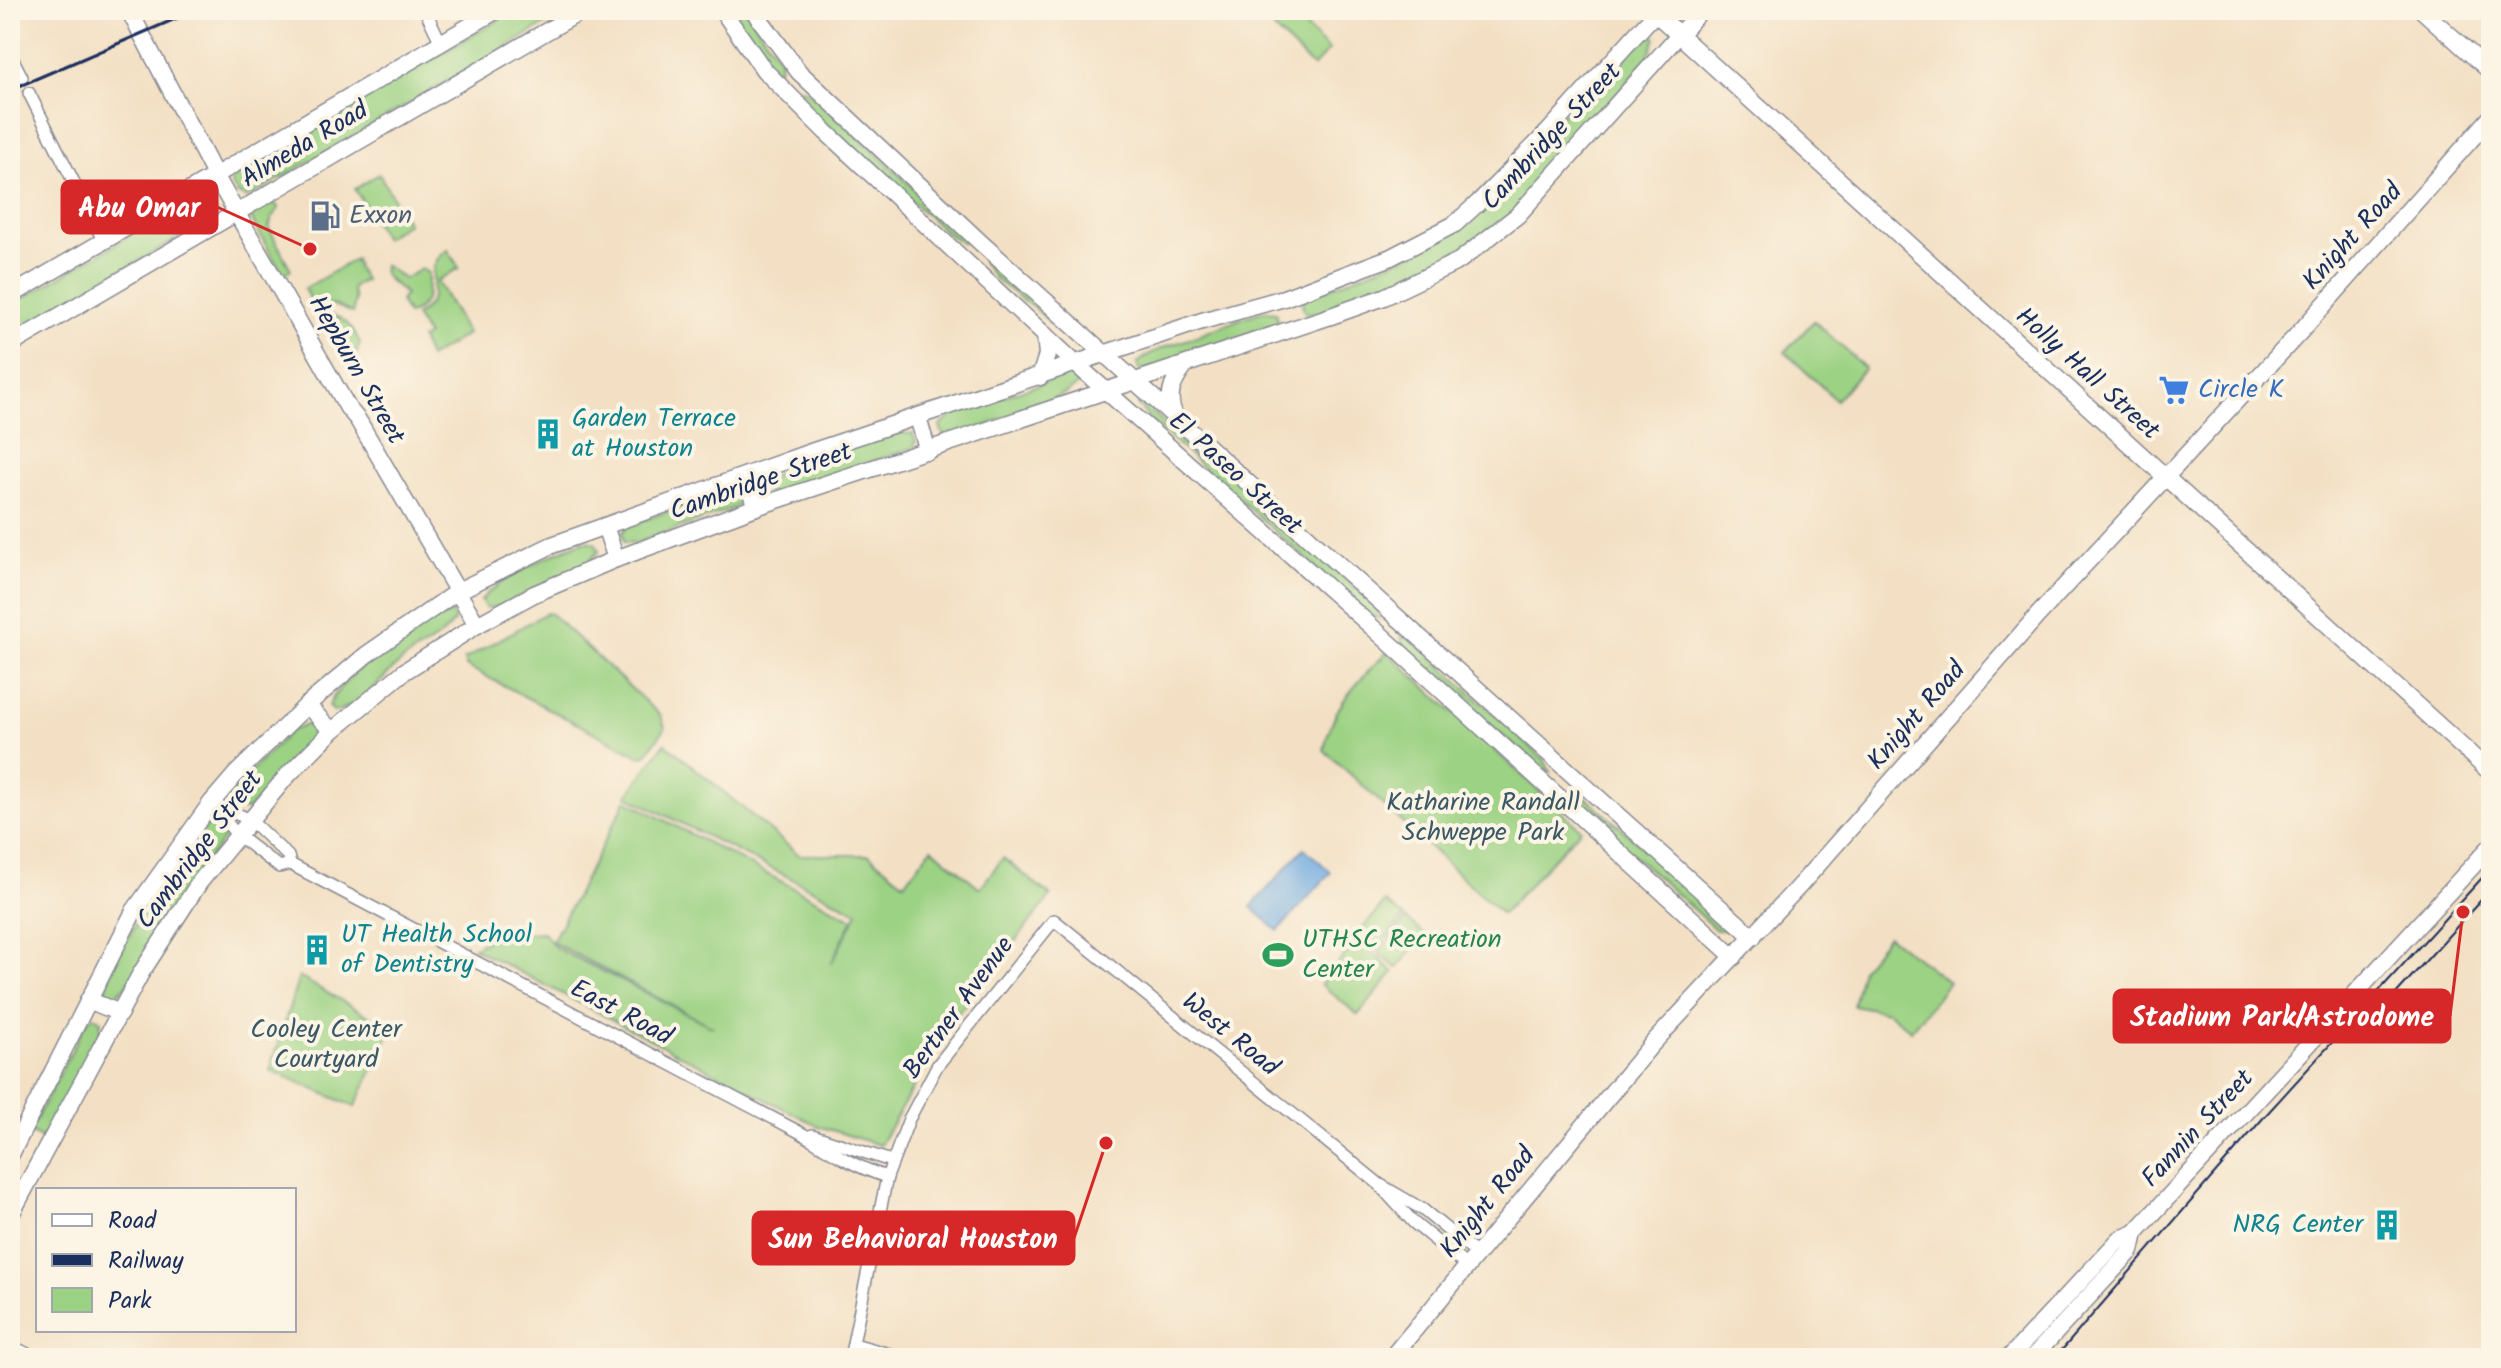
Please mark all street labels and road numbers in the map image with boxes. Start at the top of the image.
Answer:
street label: Cambridge Street [1472,52,1633,221]
street label: Almeda Road [233,90,378,200]
street label: Knight Road [2292,172,2414,301]
street label: Hepburn Street [296,287,416,453]
street label: Holly Hall Street [2005,297,2170,452]
street label: El Paseo Street [1158,402,1313,547]
street label: Cambridge Street [664,431,859,533]
street label: Knight Road [1857,651,1978,780]
street label: Cambridge Street [126,761,275,939]
street label: Bertner Avenue [893,927,1026,1088]
street label: East Road [562,968,681,1058]
street label: West Road [1172,982,1289,1088]
street label: Fannin Street [2132,1059,2265,1198]
street label: Knight Road [1429,1137,1547,1268]

